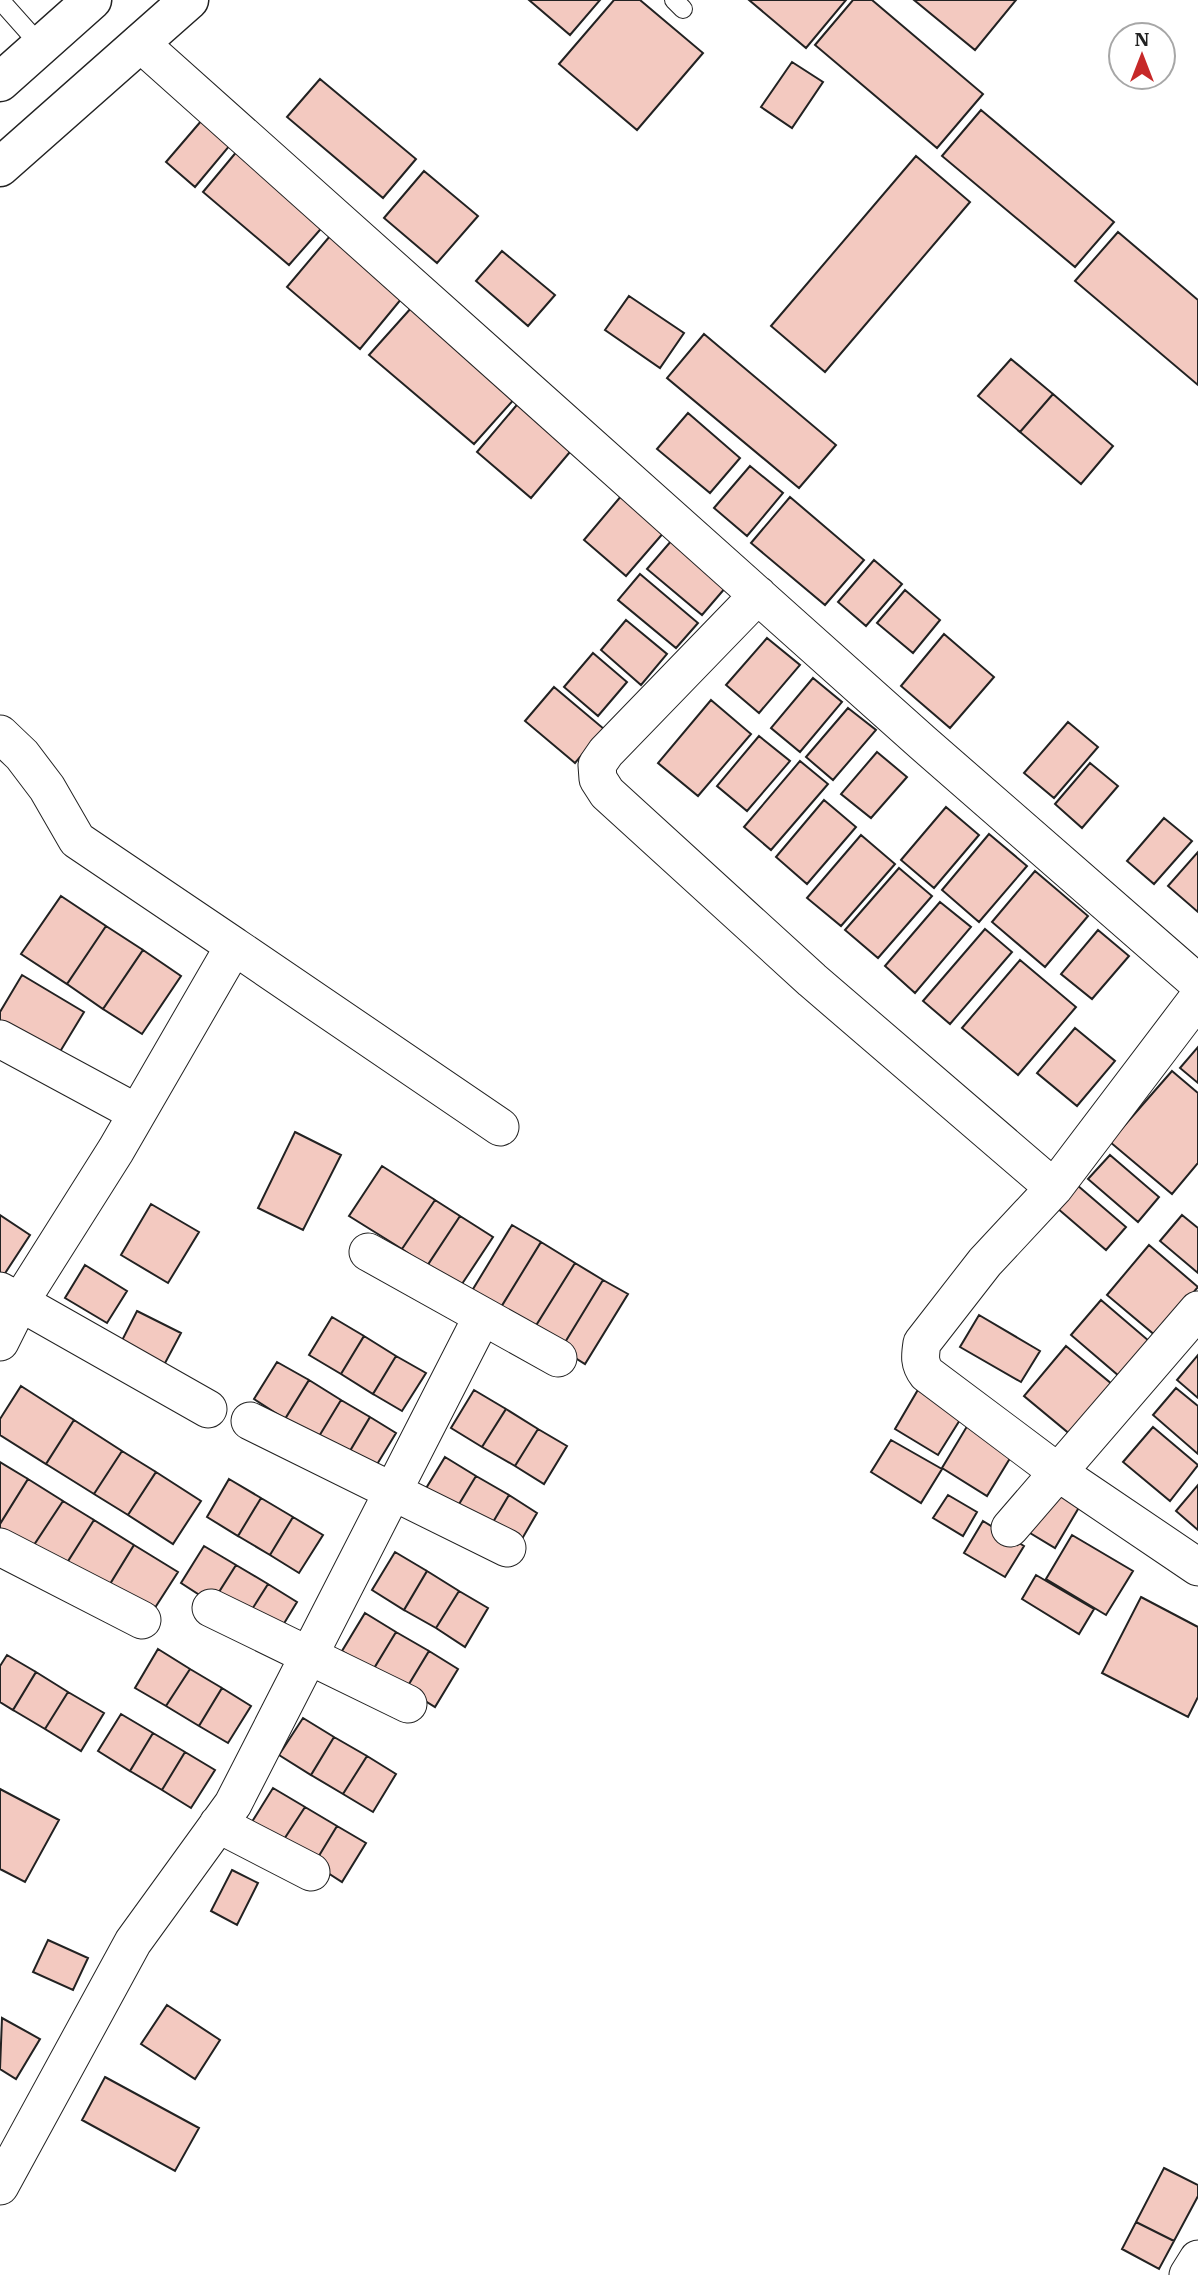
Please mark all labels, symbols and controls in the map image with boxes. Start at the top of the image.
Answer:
north arrow [1107,21,1177,91]
text: N [1134,27,1150,51]

